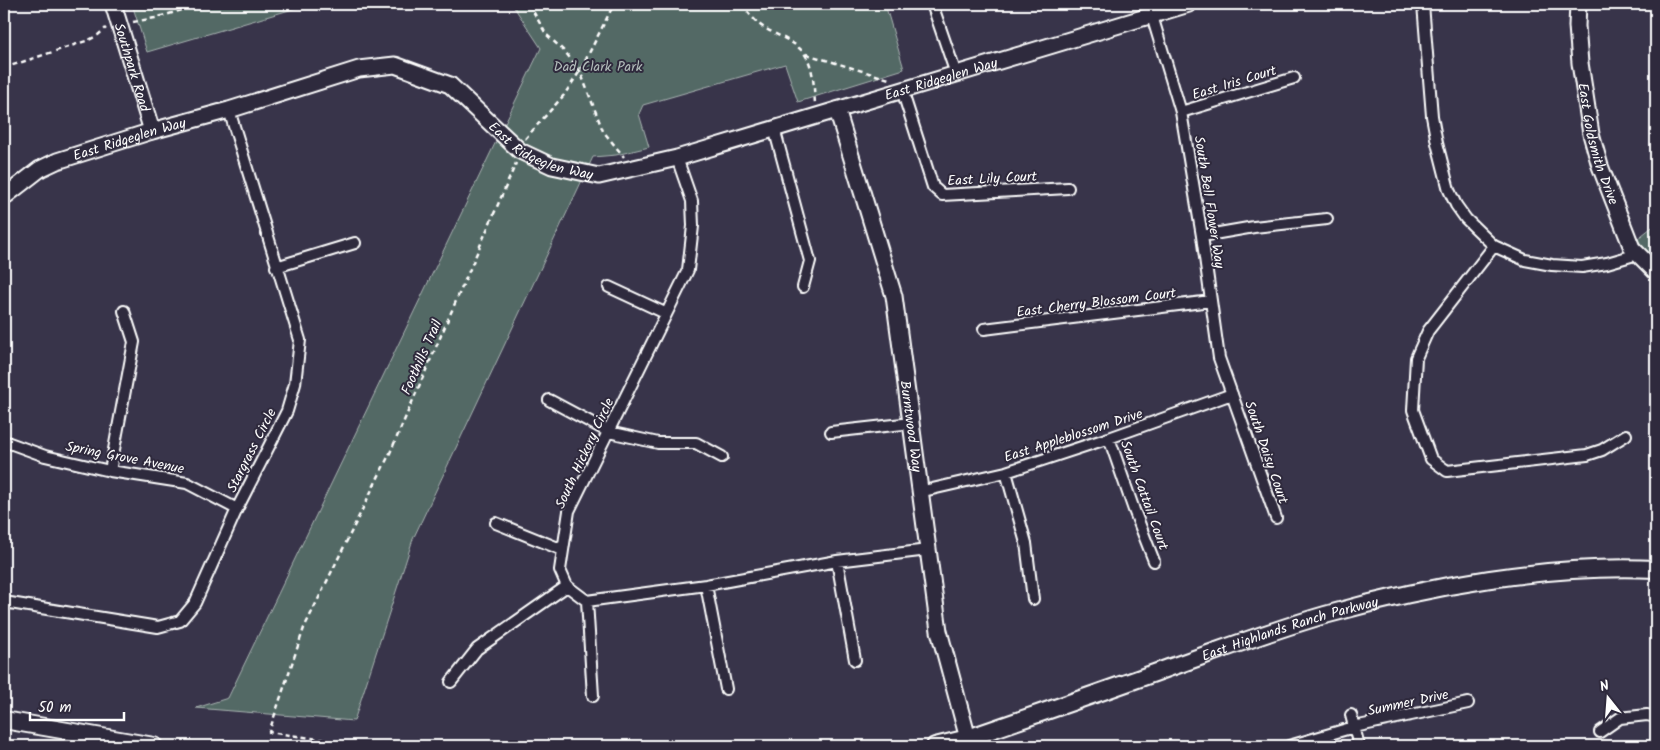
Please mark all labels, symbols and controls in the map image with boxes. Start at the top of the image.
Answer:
street label: Southpark Road [107,20,156,115]
street label: East Ridgeglen Way [882,52,1001,107]
park label: Dad Clark Park [554,56,643,78]
street label: East Iris Court [1189,60,1280,106]
street label: East Goldsmith Drive [1571,81,1624,209]
street label: East Ridgeglen Way [70,112,189,167]
street label: East Ridgeglen Way [483,117,596,187]
street label: South Bell Flower Way [1188,134,1230,270]
street label: East Lily Court [947,166,1038,192]
street label: East Cherry Blossom Court [1015,282,1178,324]
street label: Foothills Trail [396,316,448,398]
street label: Burntwood Way [893,379,928,474]
street label: South Hickory Circle [550,394,621,512]
street label: South Daisy Court [1238,398,1294,507]
street label: East Appleblossom Drive [1001,403,1146,469]
street label: Stargrass Circle [221,404,283,496]
street label: Spring Grove Avenue [64,436,187,480]
street label: South Cattail Court [1114,437,1174,554]
street label: East Highlands Ranch Parkway [1199,591,1381,667]
north arrow [1582,672,1632,722]
text: N [1597,675,1612,698]
street label: Summer Drive [1366,684,1451,722]
scale bar [30,690,124,722]
text: 50 m [38,696,72,720]

